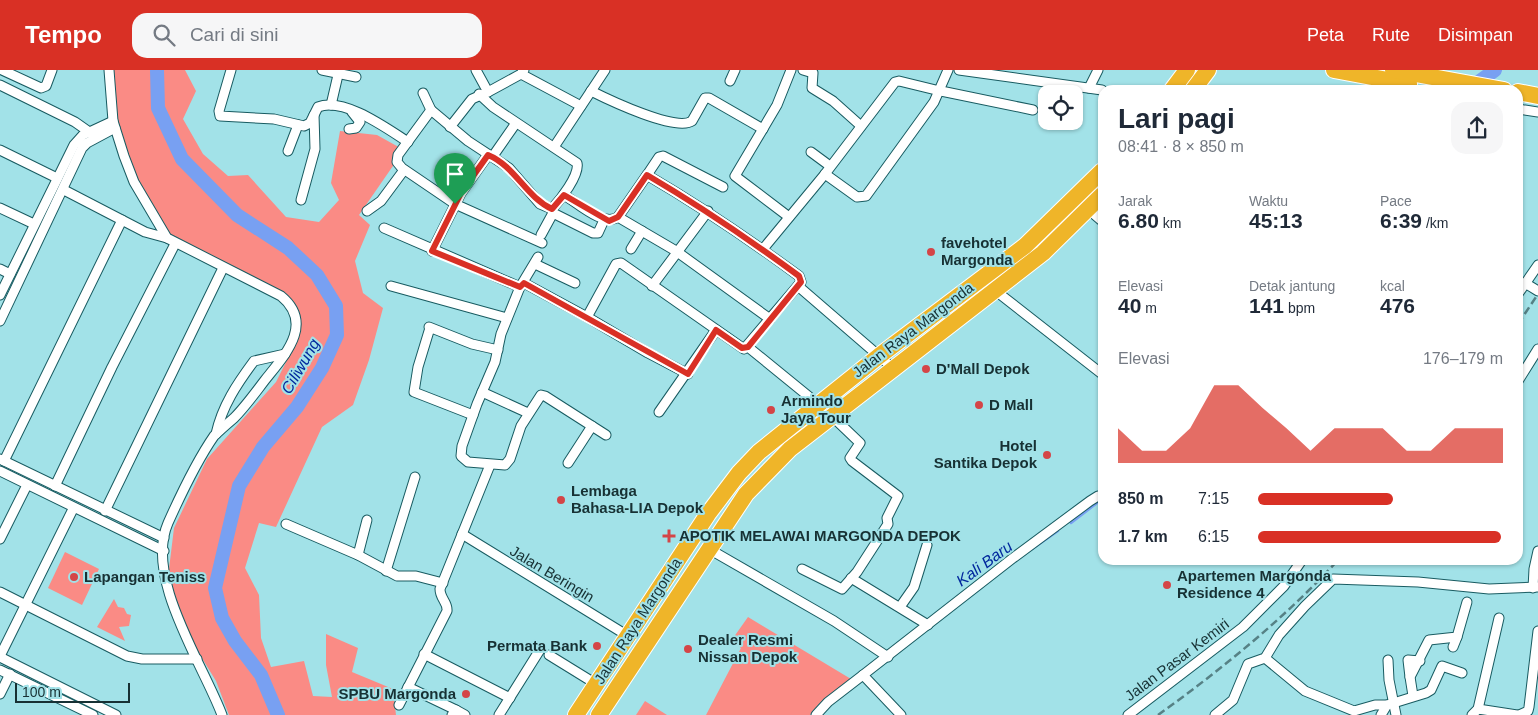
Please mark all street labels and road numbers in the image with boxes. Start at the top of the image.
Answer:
street label: Jalan Raya Margonda [849,278,977,381]
street label: Jalan Beringin [507,542,597,605]
street label: Jalan Raya Margonda [590,554,685,687]
street label: Jalan Pasar Kemiri [1121,615,1232,704]

